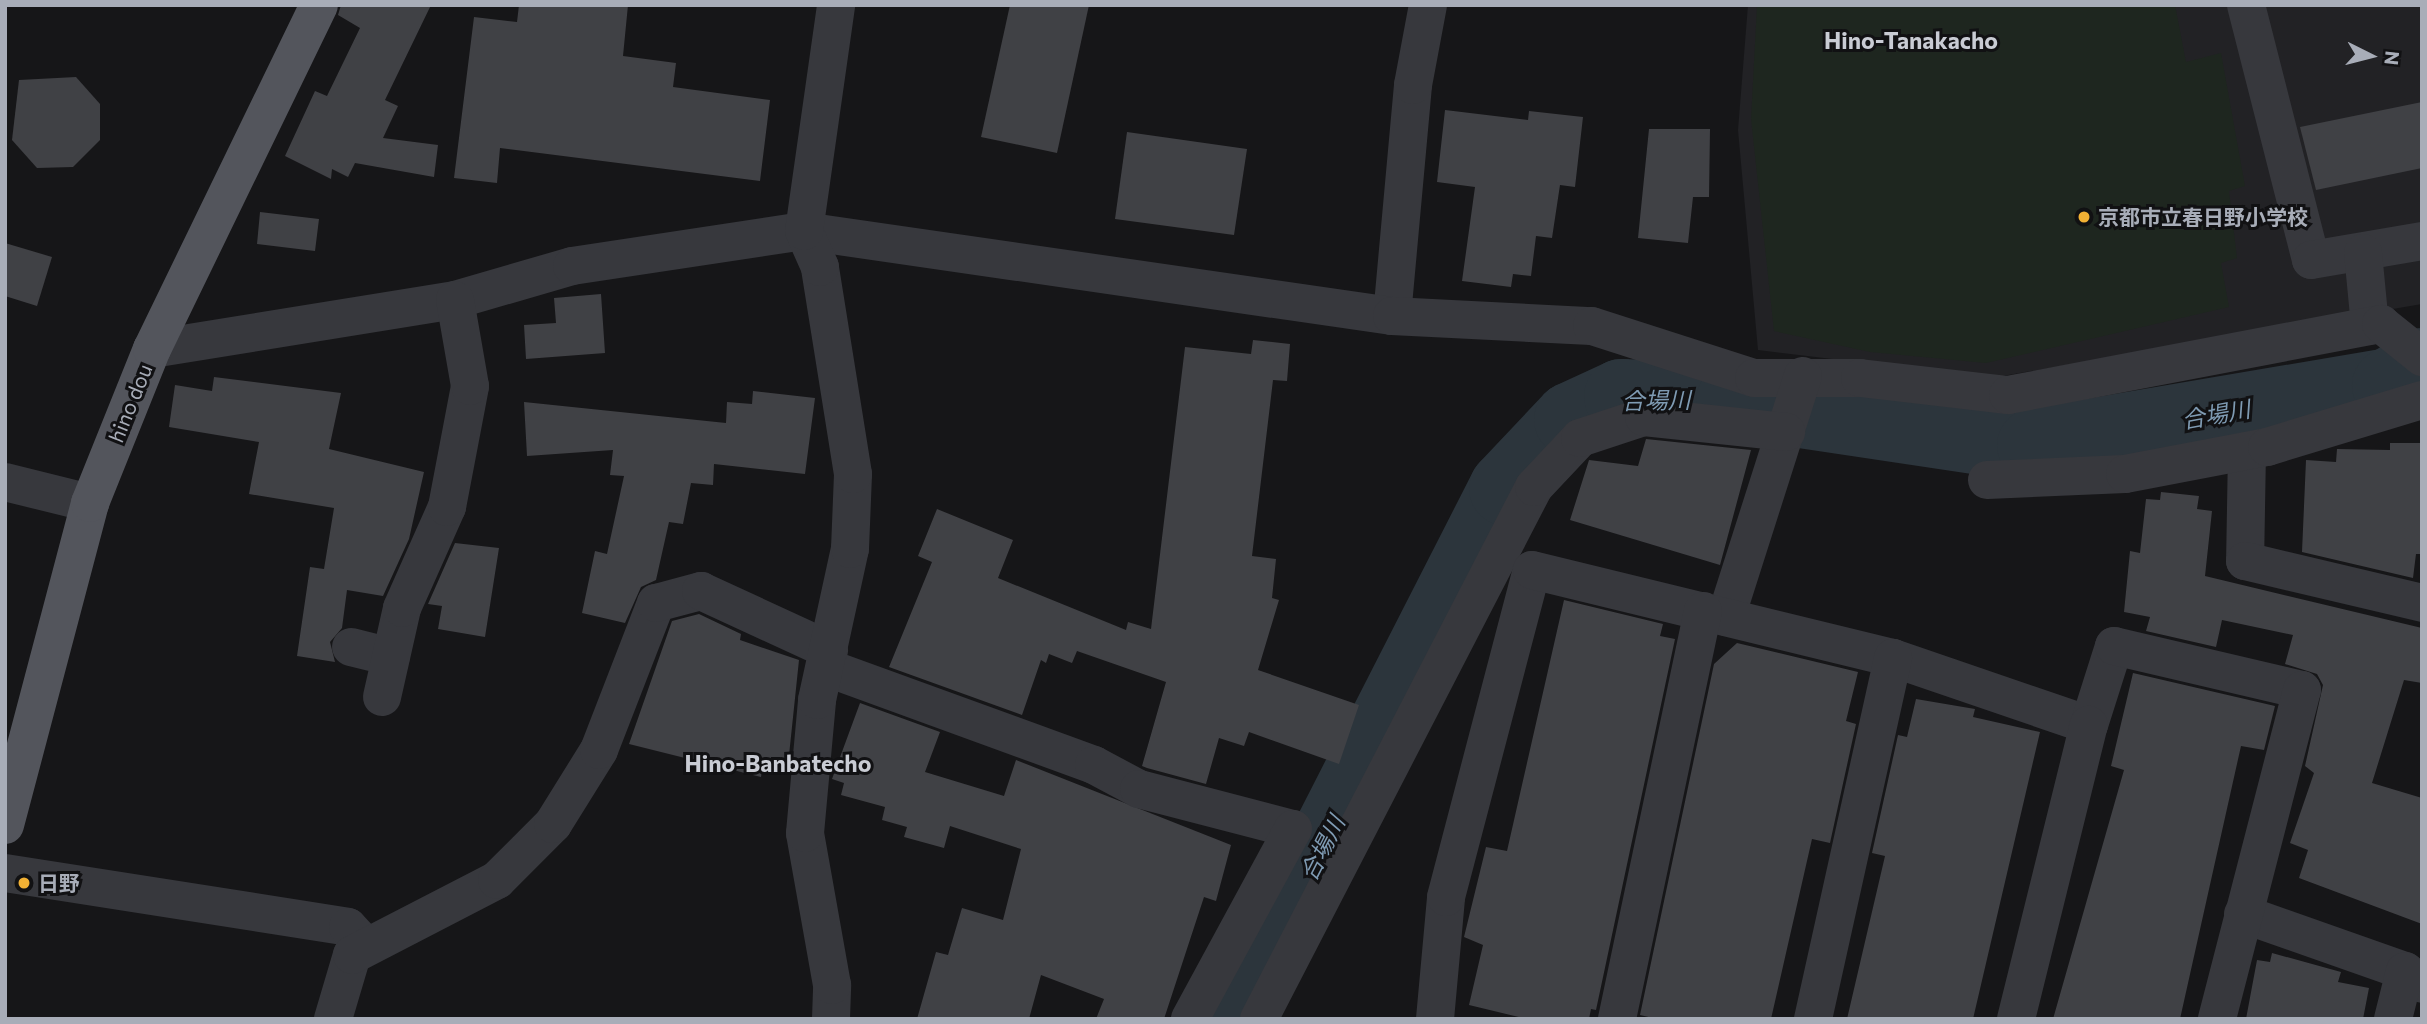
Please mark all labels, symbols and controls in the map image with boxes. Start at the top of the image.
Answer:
north arrow [2336,21,2406,91]
district label: Hino-Tanakacho [1824,26,1998,54]
text: N [2380,50,2405,67]
place label: 京都市立春日野小学校 [2098,204,2308,230]
marker: 京都市立春日野小学校 [2076,209,2092,225]
street label: hino dou [103,360,157,446]
water label: 合場川 [1621,386,1691,414]
water label: 合場川 [2180,394,2252,434]
district label: Hino-Banbatecho [685,749,871,777]
water label: 合場川 [1294,811,1350,885]
place label: 日野 [38,870,80,896]
marker: 日野 [16,875,32,891]

